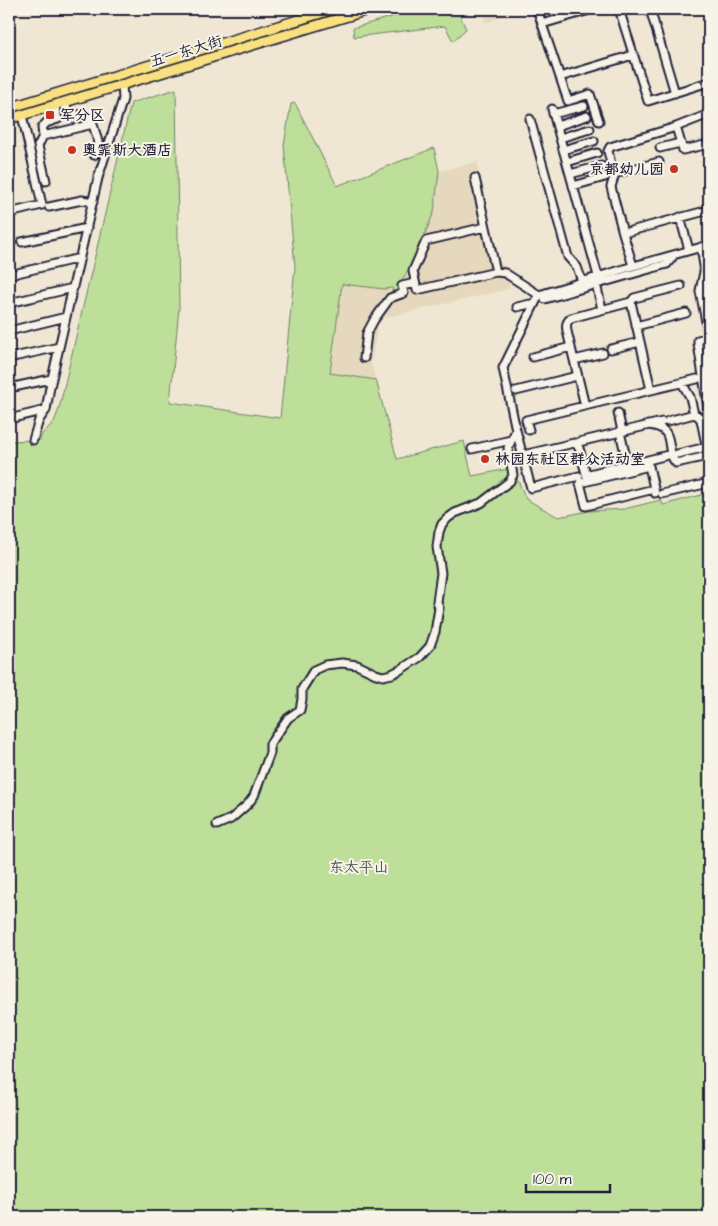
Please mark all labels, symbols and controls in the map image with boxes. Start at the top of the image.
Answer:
street label: 五一东大街 [147,30,225,72]
place label: 军分区 [60,105,105,126]
marker: 军分区 [44,109,56,121]
place label: 奥霏斯大酒店 [82,140,172,161]
marker: 奥霏斯大酒店 [66,144,78,156]
place label: 京都幼儿园 [589,159,664,180]
marker: 京都幼儿园 [668,163,680,175]
place label: 林园东社区群众活动室 [495,449,645,470]
marker: 林园东社区群众活动室 [479,453,491,465]
park label: 东太平山 [329,857,389,878]
scale bar [526,1161,609,1193]
text: 100 m [533,1169,572,1190]

